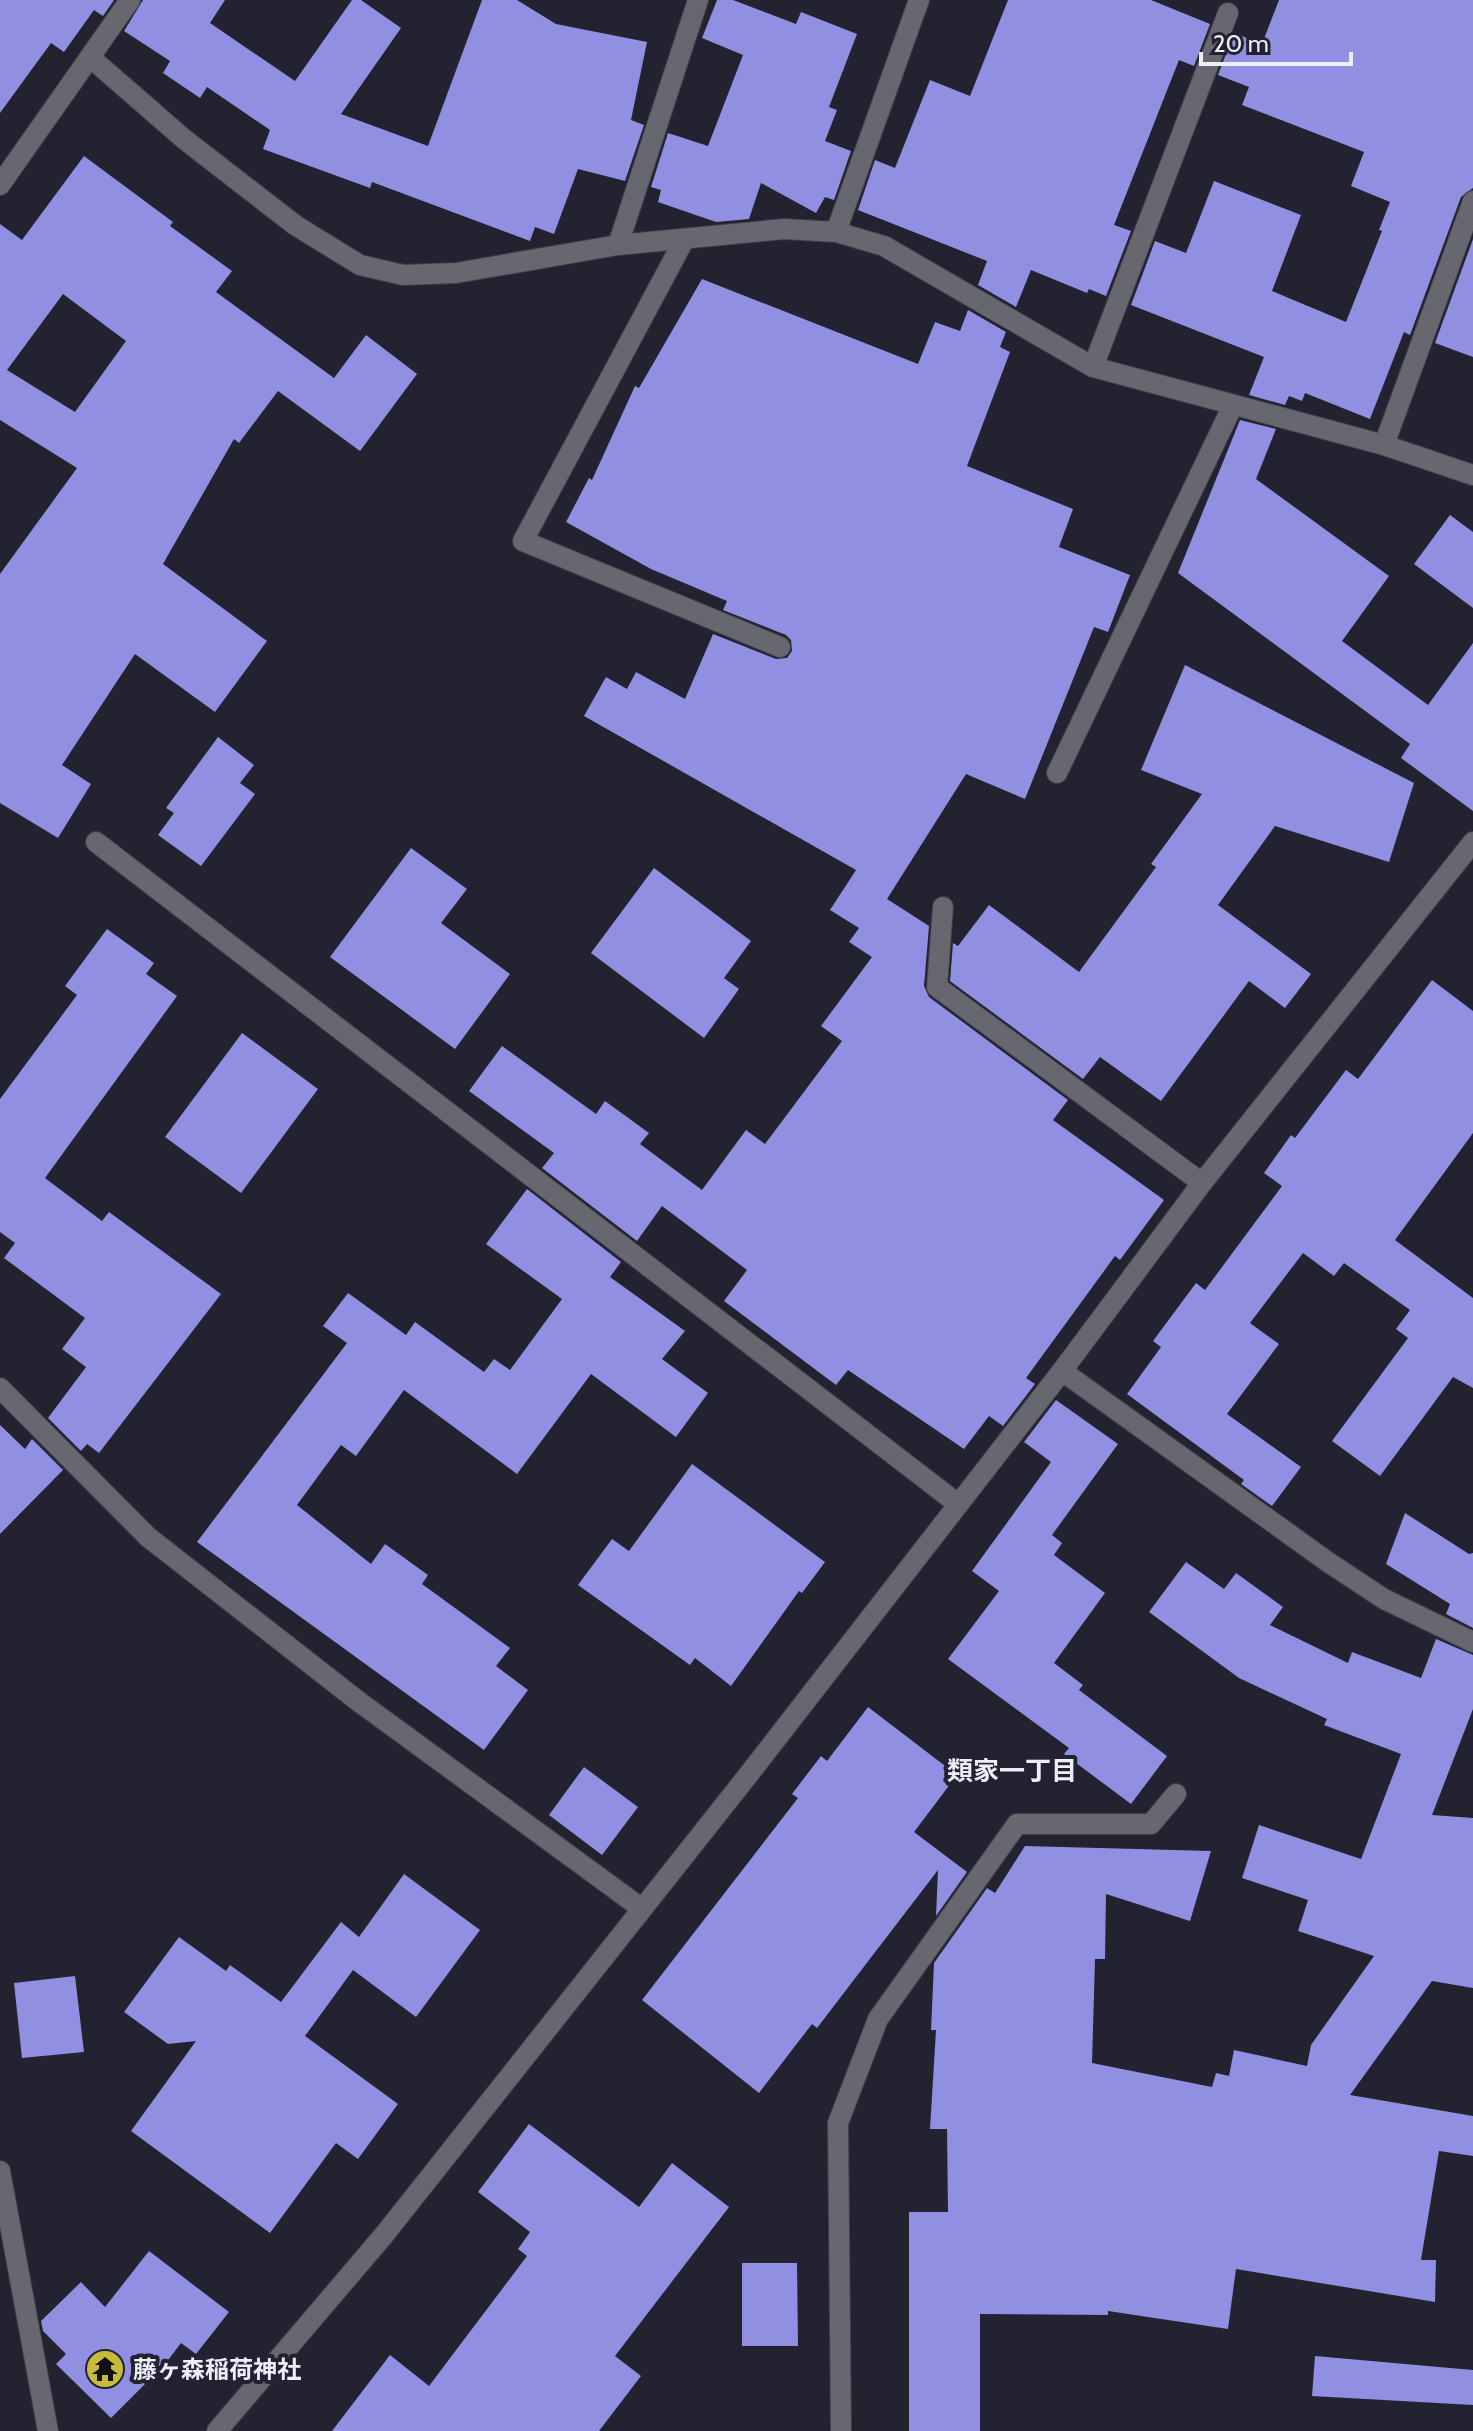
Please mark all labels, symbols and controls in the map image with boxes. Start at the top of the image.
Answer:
scale bar [1201,16,1351,66]
text: 20 m [1213,29,1269,58]
district label: 類家一丁目 [947,1755,1077,1787]
temple icon: 藤ヶ森稲荷神社 [84,2348,126,2390]
place label: 藤ヶ森稲荷神社 [133,2355,301,2384]

